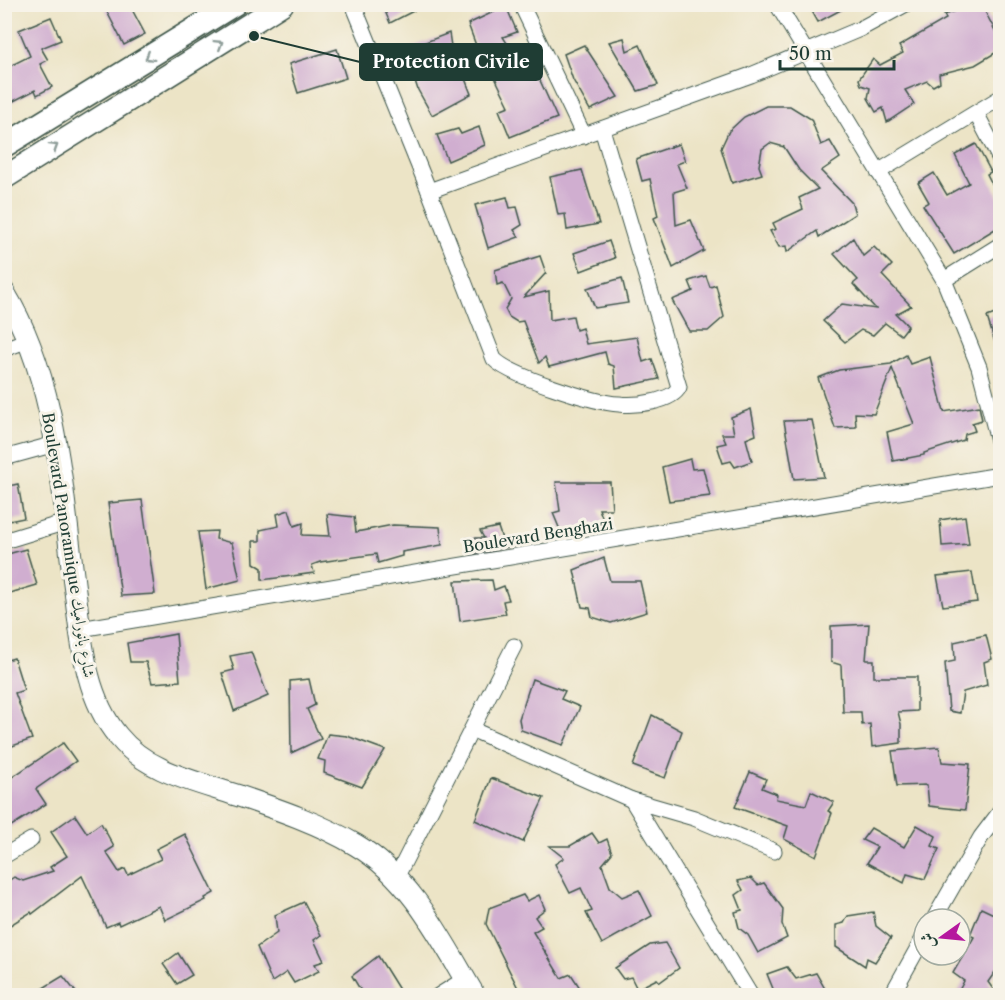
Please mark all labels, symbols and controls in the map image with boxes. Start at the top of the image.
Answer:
scale bar [780,33,894,71]
one-way arrow [213,39,223,51]
text: 50 m [789,43,832,65]
callout: Protection Civile [360,44,542,80]
one-way arrow [145,50,155,62]
text: Protection Civile [372,51,530,73]
one-way arrow [48,143,58,155]
street label: Boulevard Panoramique شارع بانوراميك [34,411,100,680]
street label: Boulevard Benghazi [462,513,615,557]
north arrow [912,907,972,967]
text: ش [916,931,939,951]

